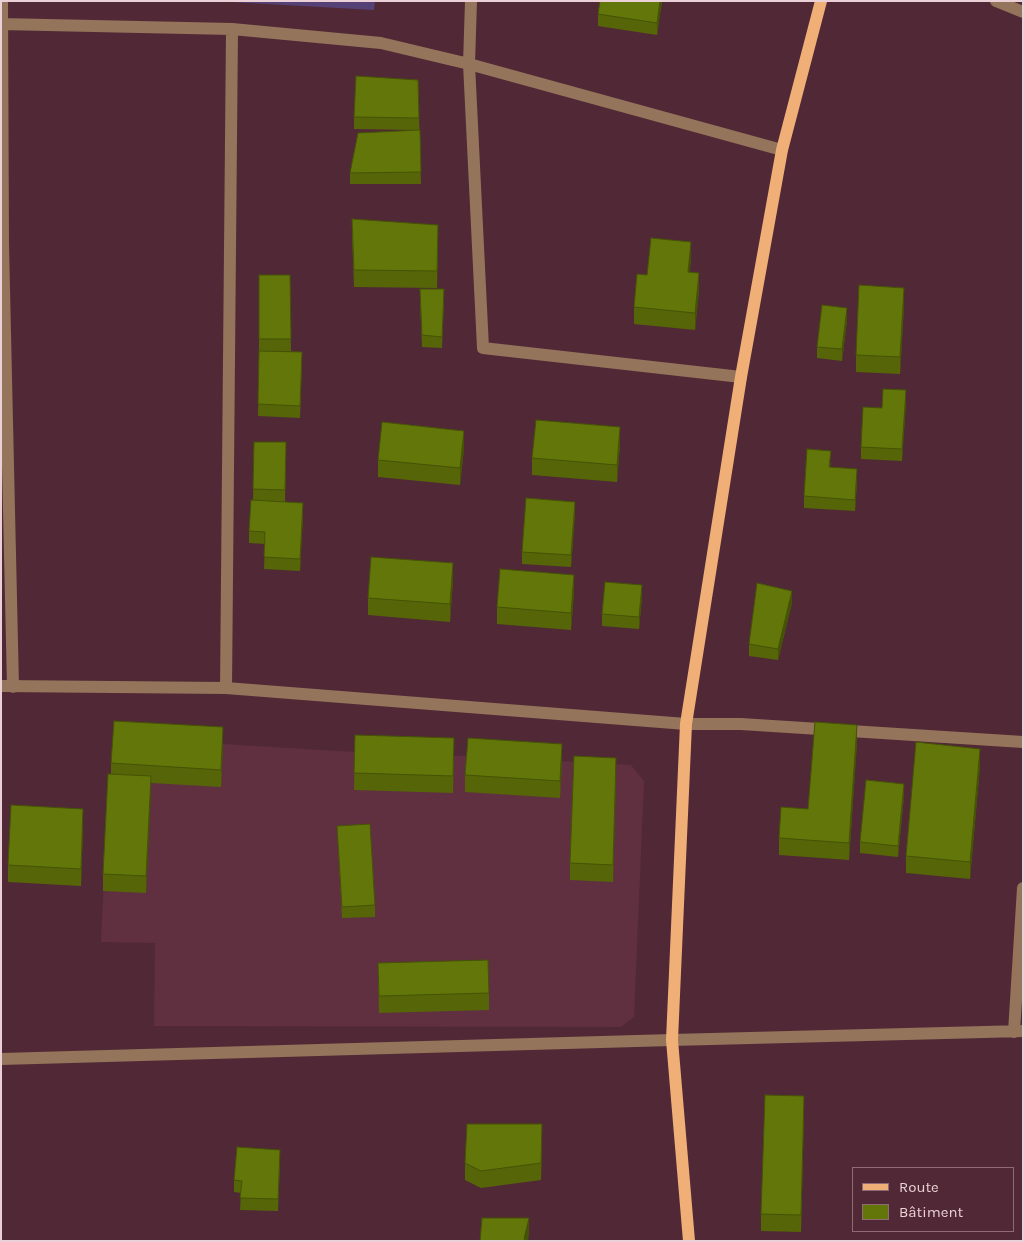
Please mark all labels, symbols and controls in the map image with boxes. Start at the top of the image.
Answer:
legend [852,1167,1014,1232]
text: Route [899,1178,939,1196]
text: Bâtiment [899,1203,963,1221]

